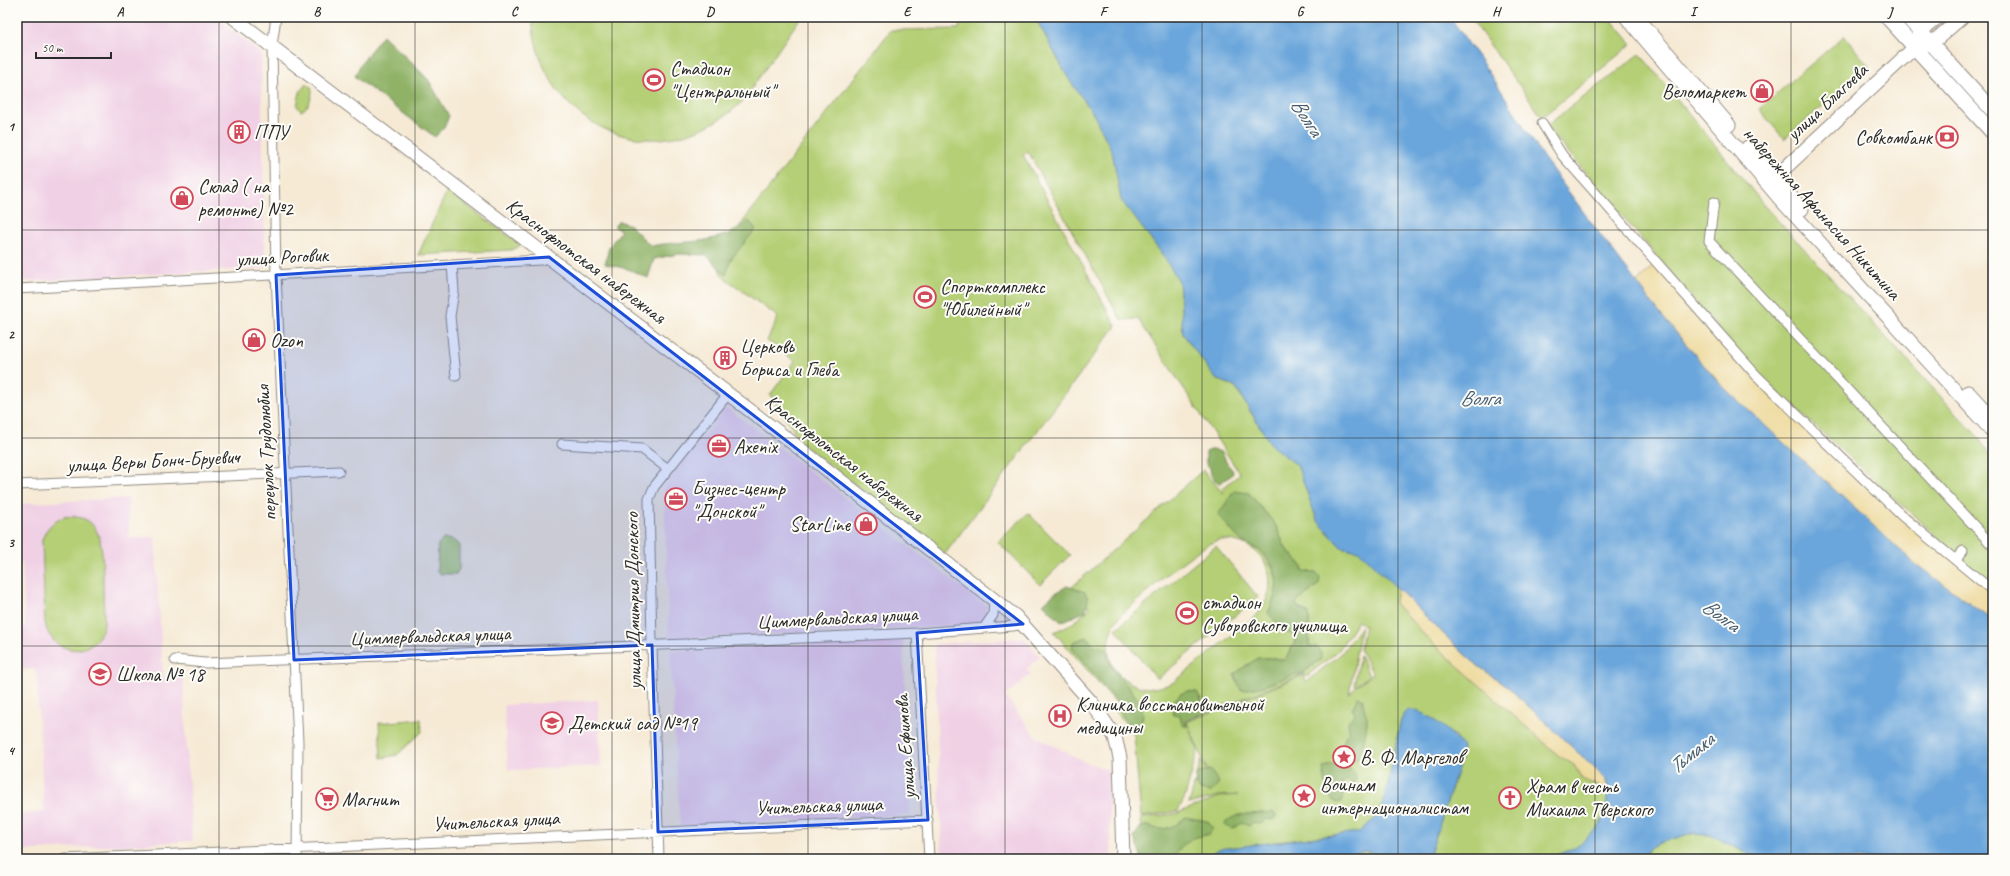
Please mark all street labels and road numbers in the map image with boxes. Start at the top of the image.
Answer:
street label: улица Благоева [1780,57,1874,147]
street label: набережная Афанасия Никитина [1737,121,1907,306]
street label: Краснофлотская набережная [501,193,671,330]
street label: улица Роговик [234,242,330,272]
street label: переулок Трудолюбия [250,382,282,521]
street label: Краснофлотская набережная [760,388,929,528]
street label: улица Веры Бонч-Бруевич [65,444,242,478]
street label: улица Дмитрия Донского [619,511,647,691]
street label: Циммервальдская улица [756,601,920,635]
street label: Циммервальдская улица [349,621,513,651]
street label: улица Ефимова [889,692,921,801]
street label: Учительская улица [755,791,884,821]
street label: Учительская улица [432,805,561,837]

